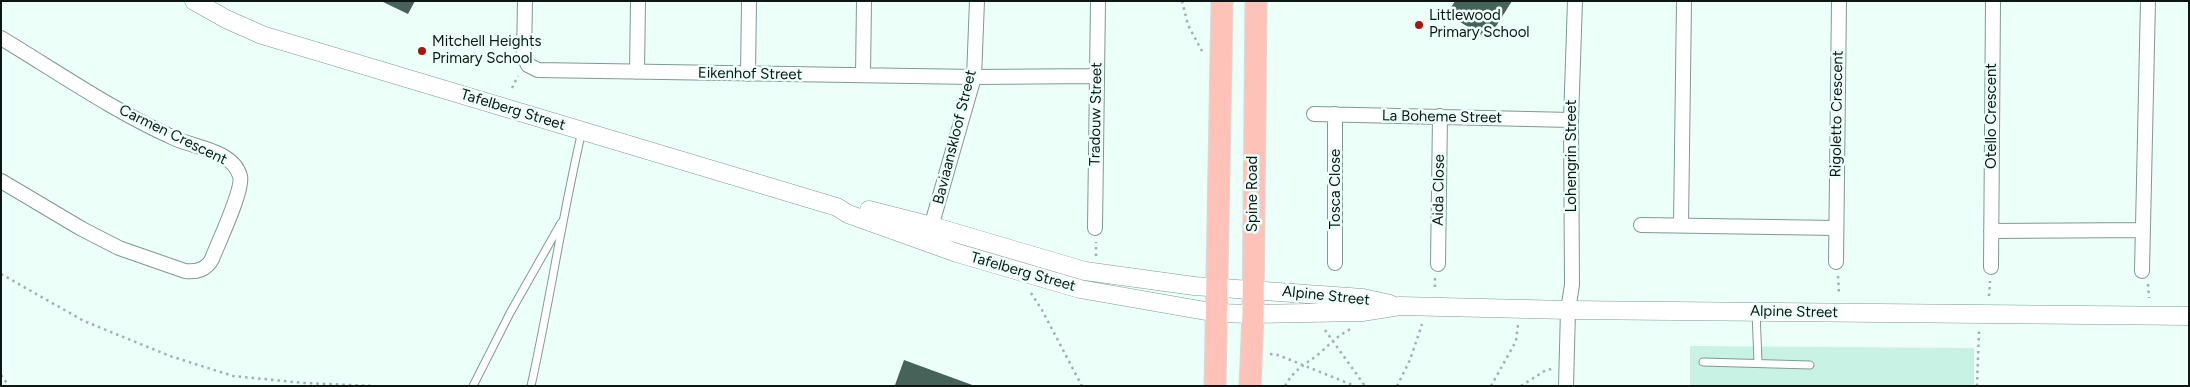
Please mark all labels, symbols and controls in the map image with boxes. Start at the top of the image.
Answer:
place label: Littlewood Primary School [1429,7,1530,42]
marker: Littlewood Primary School [1413,19,1425,31]
place label: Mitchell Heights Primary School [432,33,542,68]
marker: Mitchell Heights Primary School [416,45,428,57]
street label: Rigoletto Crescent [1827,50,1847,178]
street label: Tradouw Street [1086,62,1106,166]
street label: Otello Crescent [1983,63,2001,169]
street label: Eikenhof Street [698,64,802,84]
street label: Baviaanskloof Street [930,68,980,206]
street label: Tafelberg Street [458,86,568,134]
street label: Lohengrin Street [1563,100,1581,212]
street label: Carmen Crescent [116,101,230,169]
street label: La Boheme Street [1382,107,1502,127]
street label: Tosca Close [1327,149,1345,229]
street label: Aida Close [1429,154,1449,226]
street label: Spine Road [1244,156,1262,232]
street label: Tafelberg Street [968,248,1078,296]
street label: Alpine Street [1281,282,1371,310]
street label: Alpine Street [1750,302,1838,322]

